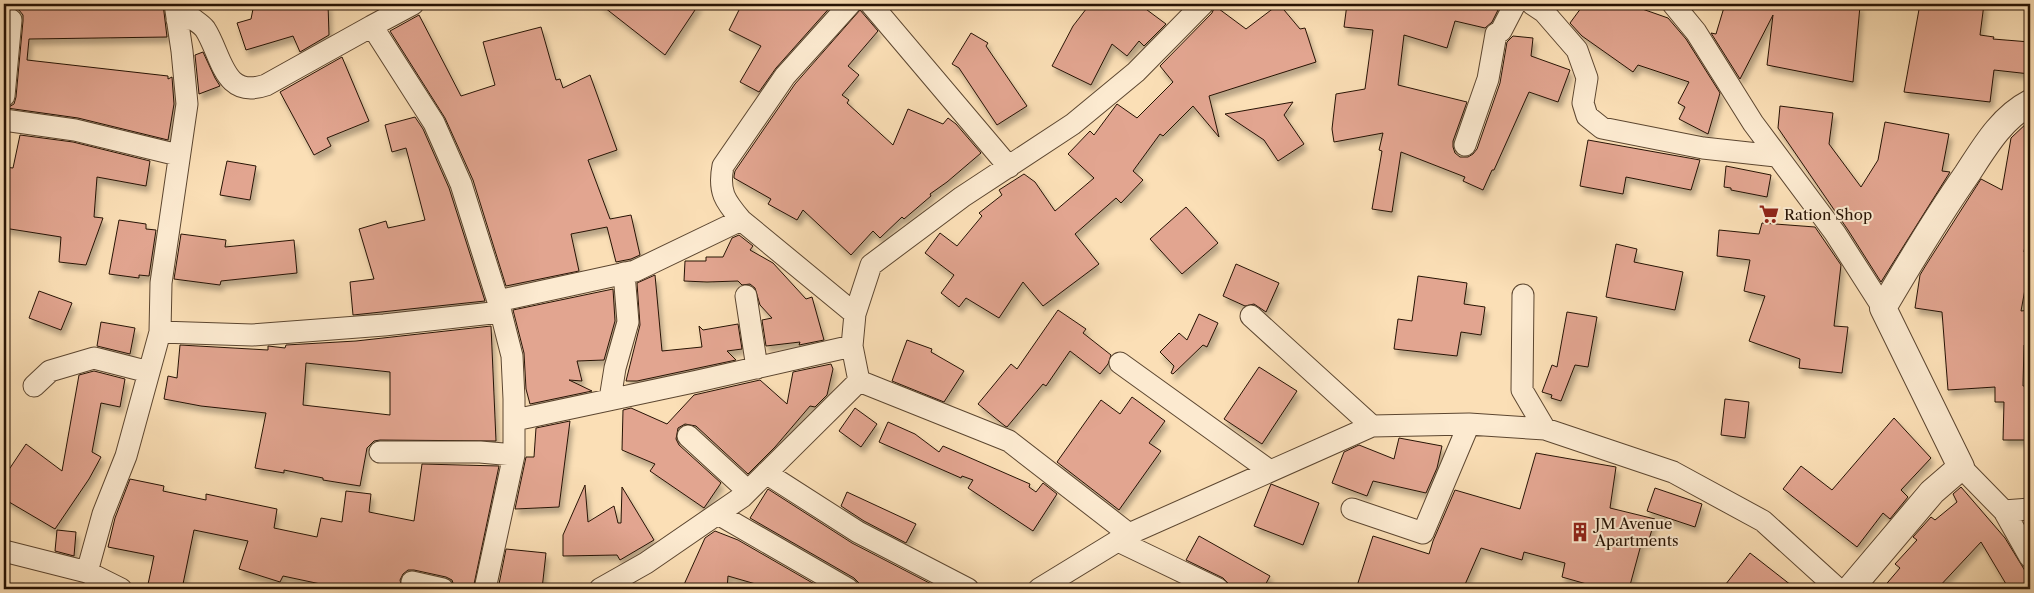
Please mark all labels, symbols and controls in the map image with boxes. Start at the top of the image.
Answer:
supermarket icon: Ration Shop [1758,203,1780,225]
place label: Ration Shop [1784,205,1872,224]
place label: JM Avenue Apartments [1593,514,1678,550]
building icon: JM Avenue Apartments [1569,521,1591,543]

